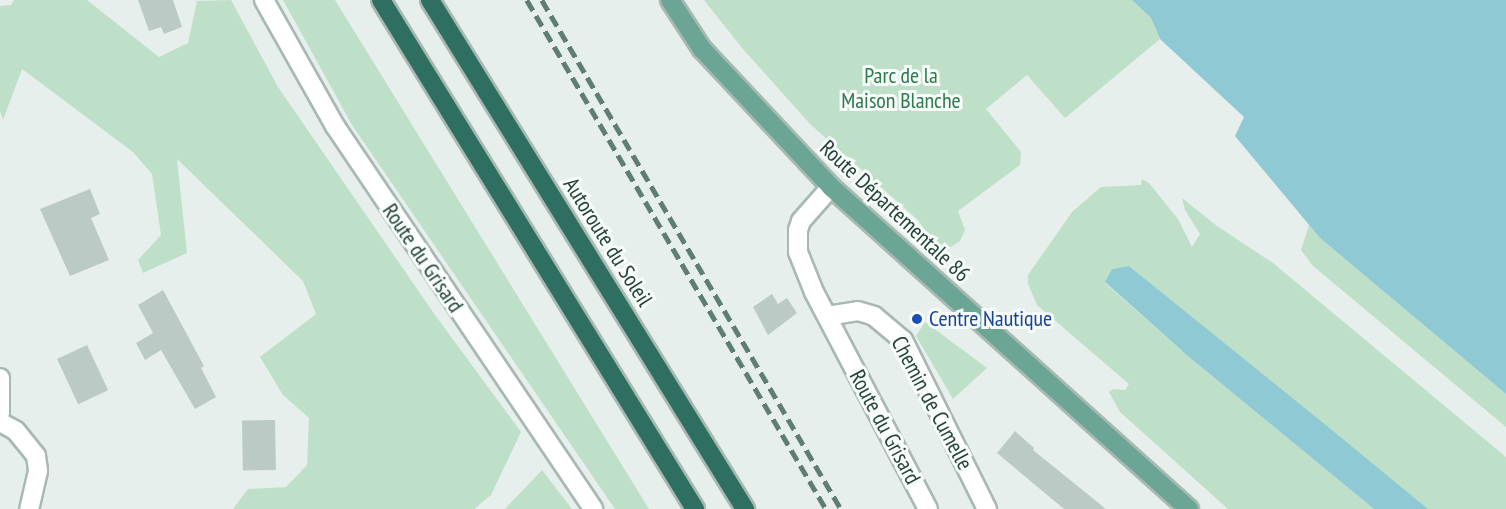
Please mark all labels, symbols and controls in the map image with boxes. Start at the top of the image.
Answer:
park label: Parc de la Maison Blanche [841,62,961,113]
street label: Route Départementale 86 [815,135,975,287]
street label: Autoroute du Soleil [558,173,658,311]
street label: Route du Grisard [377,199,469,317]
place label: Centre Nautique [929,306,1052,332]
marker: Centre Nautique [910,312,924,326]
street label: Chemin de Cumelle [886,332,978,474]
street label: Route du Grisard [844,365,926,489]

